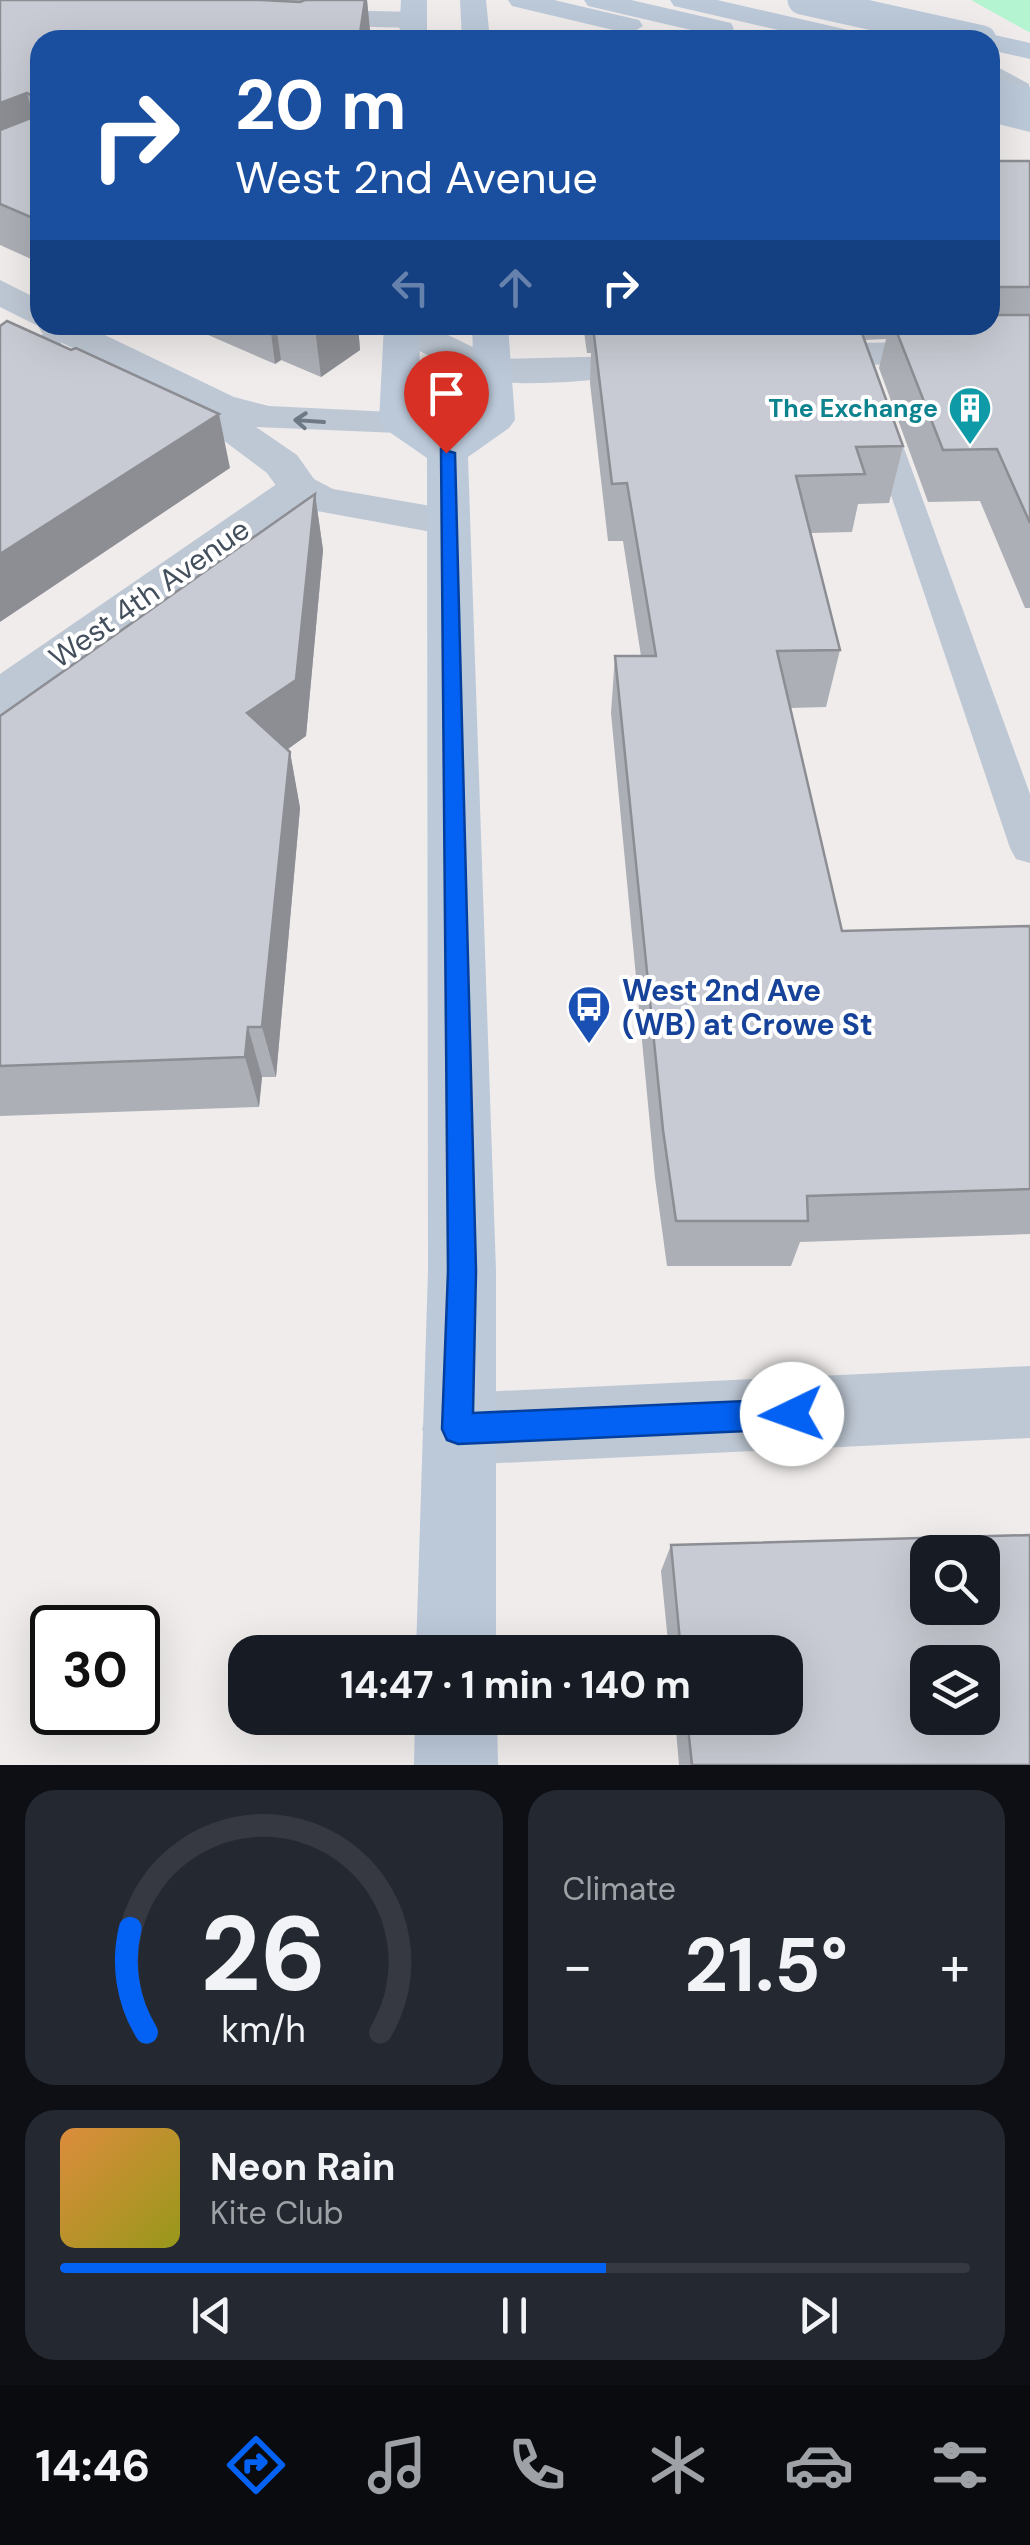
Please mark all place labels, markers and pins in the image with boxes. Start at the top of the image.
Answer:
pin [404,351,489,454]
building icon: The Exchange [947,385,993,446]
place label: The Exchange [768,392,938,425]
place label: West 2nd Ave (WB) at Crowe St [622,971,873,1044]
bus stop icon: West 2nd Ave (WB) at Crowe St [566,984,612,1045]

